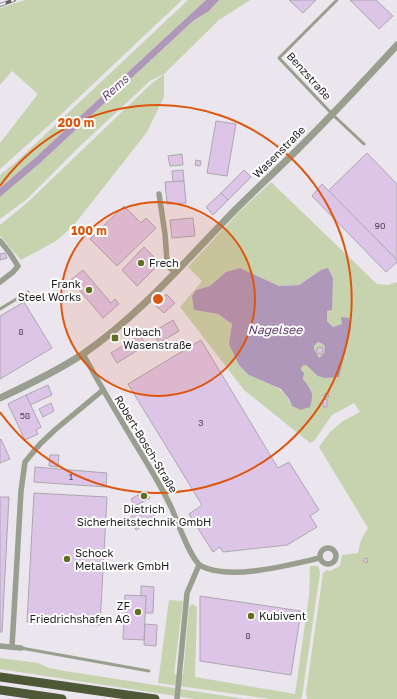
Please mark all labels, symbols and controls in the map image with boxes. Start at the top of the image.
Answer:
street label: Benzstraße [285,49,334,102]
water label: Rems [98,71,132,104]
text: 200 m [58,115,94,130]
street label: Wasenstraße [250,123,308,181]
house number: 90 [374,220,386,231]
text: 100 m [71,223,107,238]
place label: Frech [149,256,179,269]
marker: Frech [136,258,146,268]
place label: Frank Steel Works [18,277,81,303]
marker: Frank Steel Works [84,285,94,295]
centre of rings [151,292,165,306]
water label: Nagelsee [248,322,303,337]
place label: Urbach Wasenstraße [123,325,192,351]
house number: 8 [18,326,24,337]
marker: Urbach Wasenstraße [110,333,120,343]
street label: Robert-Bosch-Straße [112,393,181,495]
house number: 58 [20,410,30,421]
house number: 3 [198,417,204,428]
house number: 1 [69,471,74,482]
marker: Dietrich Sicherheitstechnik GmbH [139,491,149,501]
place label: Dietrich Sicherheitstechnik GmbH [77,502,211,528]
place label: Schock Metallwerk GmbH [75,546,169,572]
marker: Schock Metallwerk GmbH [62,554,72,564]
place label: ZF Friedrichshafen AG [30,599,130,625]
marker: ZF Friedrichshafen AG [133,607,143,617]
place label: Kubivent [259,609,306,622]
marker: Kubivent [246,611,256,621]
house number: 8 [245,630,251,641]

